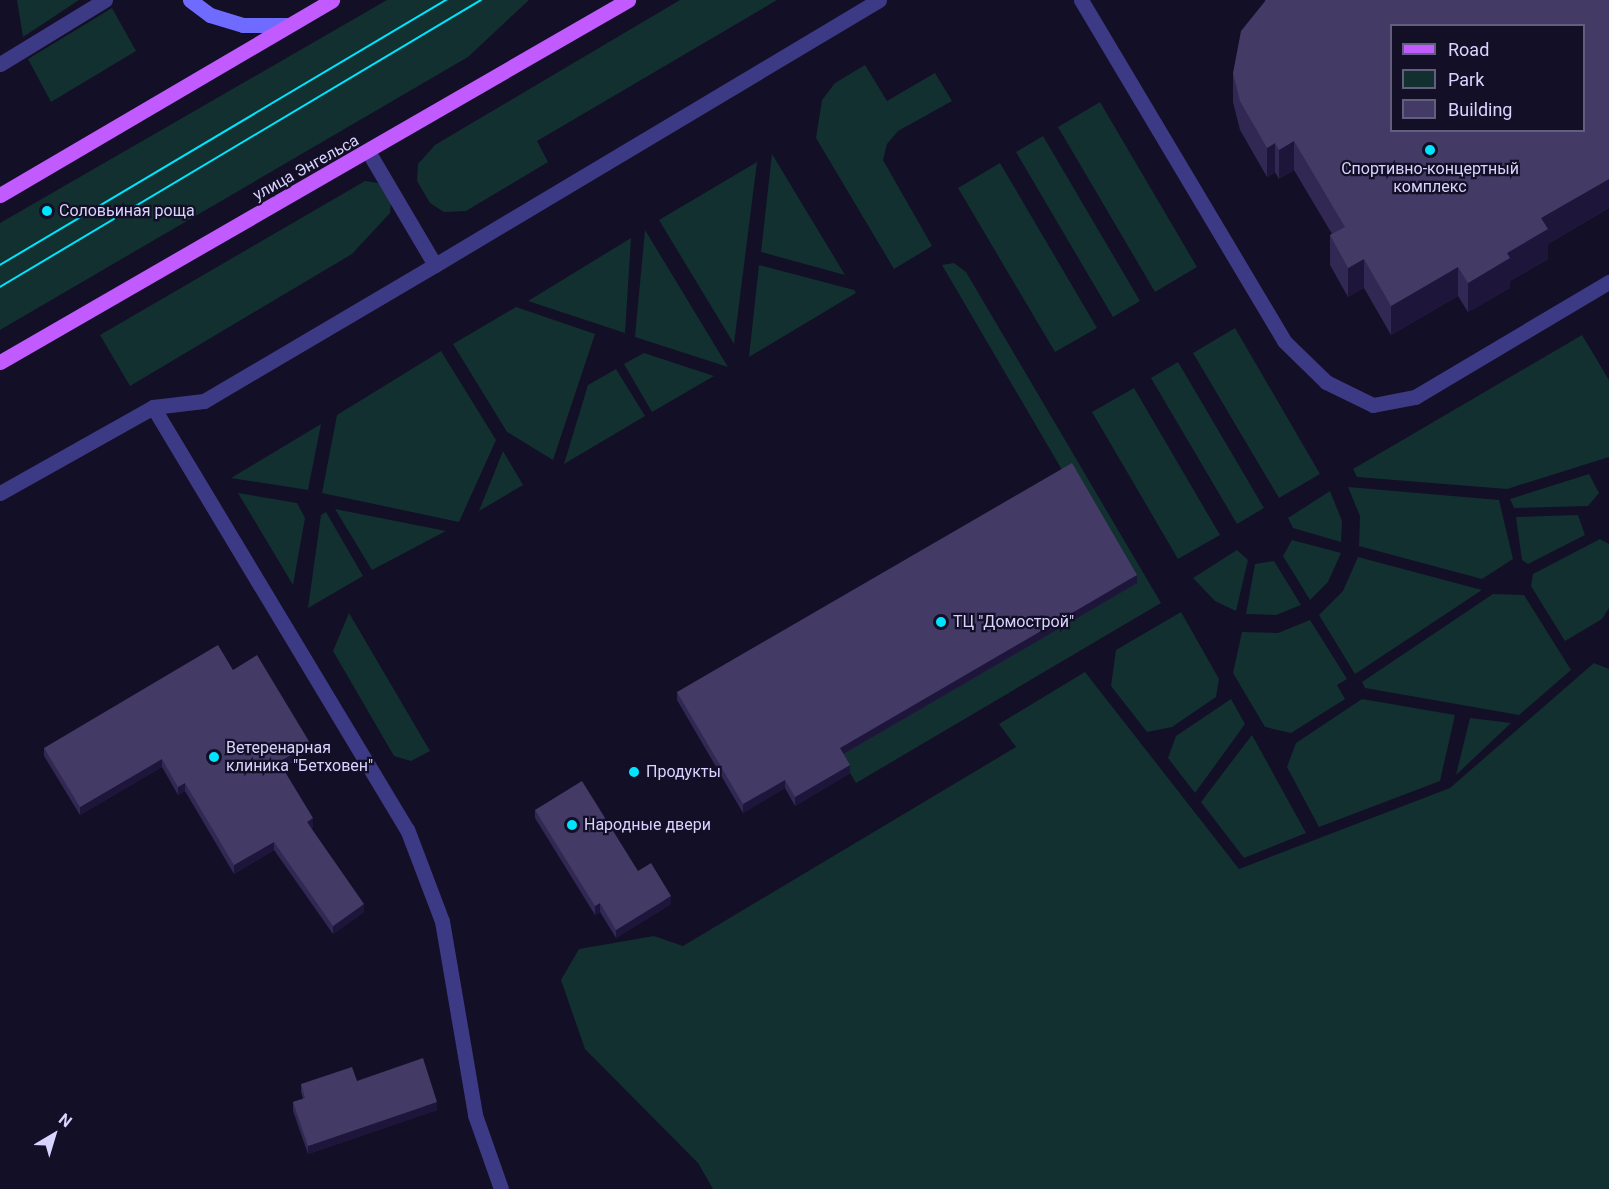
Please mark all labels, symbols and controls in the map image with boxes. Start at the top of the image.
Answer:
legend [1390,24,1585,132]
text: Road [1448,39,1489,60]
text: Park [1448,69,1484,90]
text: Building [1448,99,1512,120]
street label: улица Энгельса [250,131,362,205]
marker: Спортивно-концертный комплекс [1423,143,1437,157]
place label: Спортивно-концертный комплекс [1341,159,1519,197]
place label: Соловьиная роща [59,201,195,221]
marker: Соловьиная роща [40,204,54,218]
place label: ТЦ "Домострой" [953,612,1074,632]
marker: ТЦ "Домострой" [934,615,948,629]
place label: Ветеренарная клиника "Бетховен" [226,738,373,776]
marker: Ветеренарная клиника "Бетховен" [207,750,221,764]
place label: Продукты [646,762,721,782]
marker: Продукты [627,765,641,779]
place label: Народные двери [584,815,711,835]
marker: Народные двери [565,818,579,832]
north arrow [24,1105,84,1165]
text: N [55,1109,76,1131]

